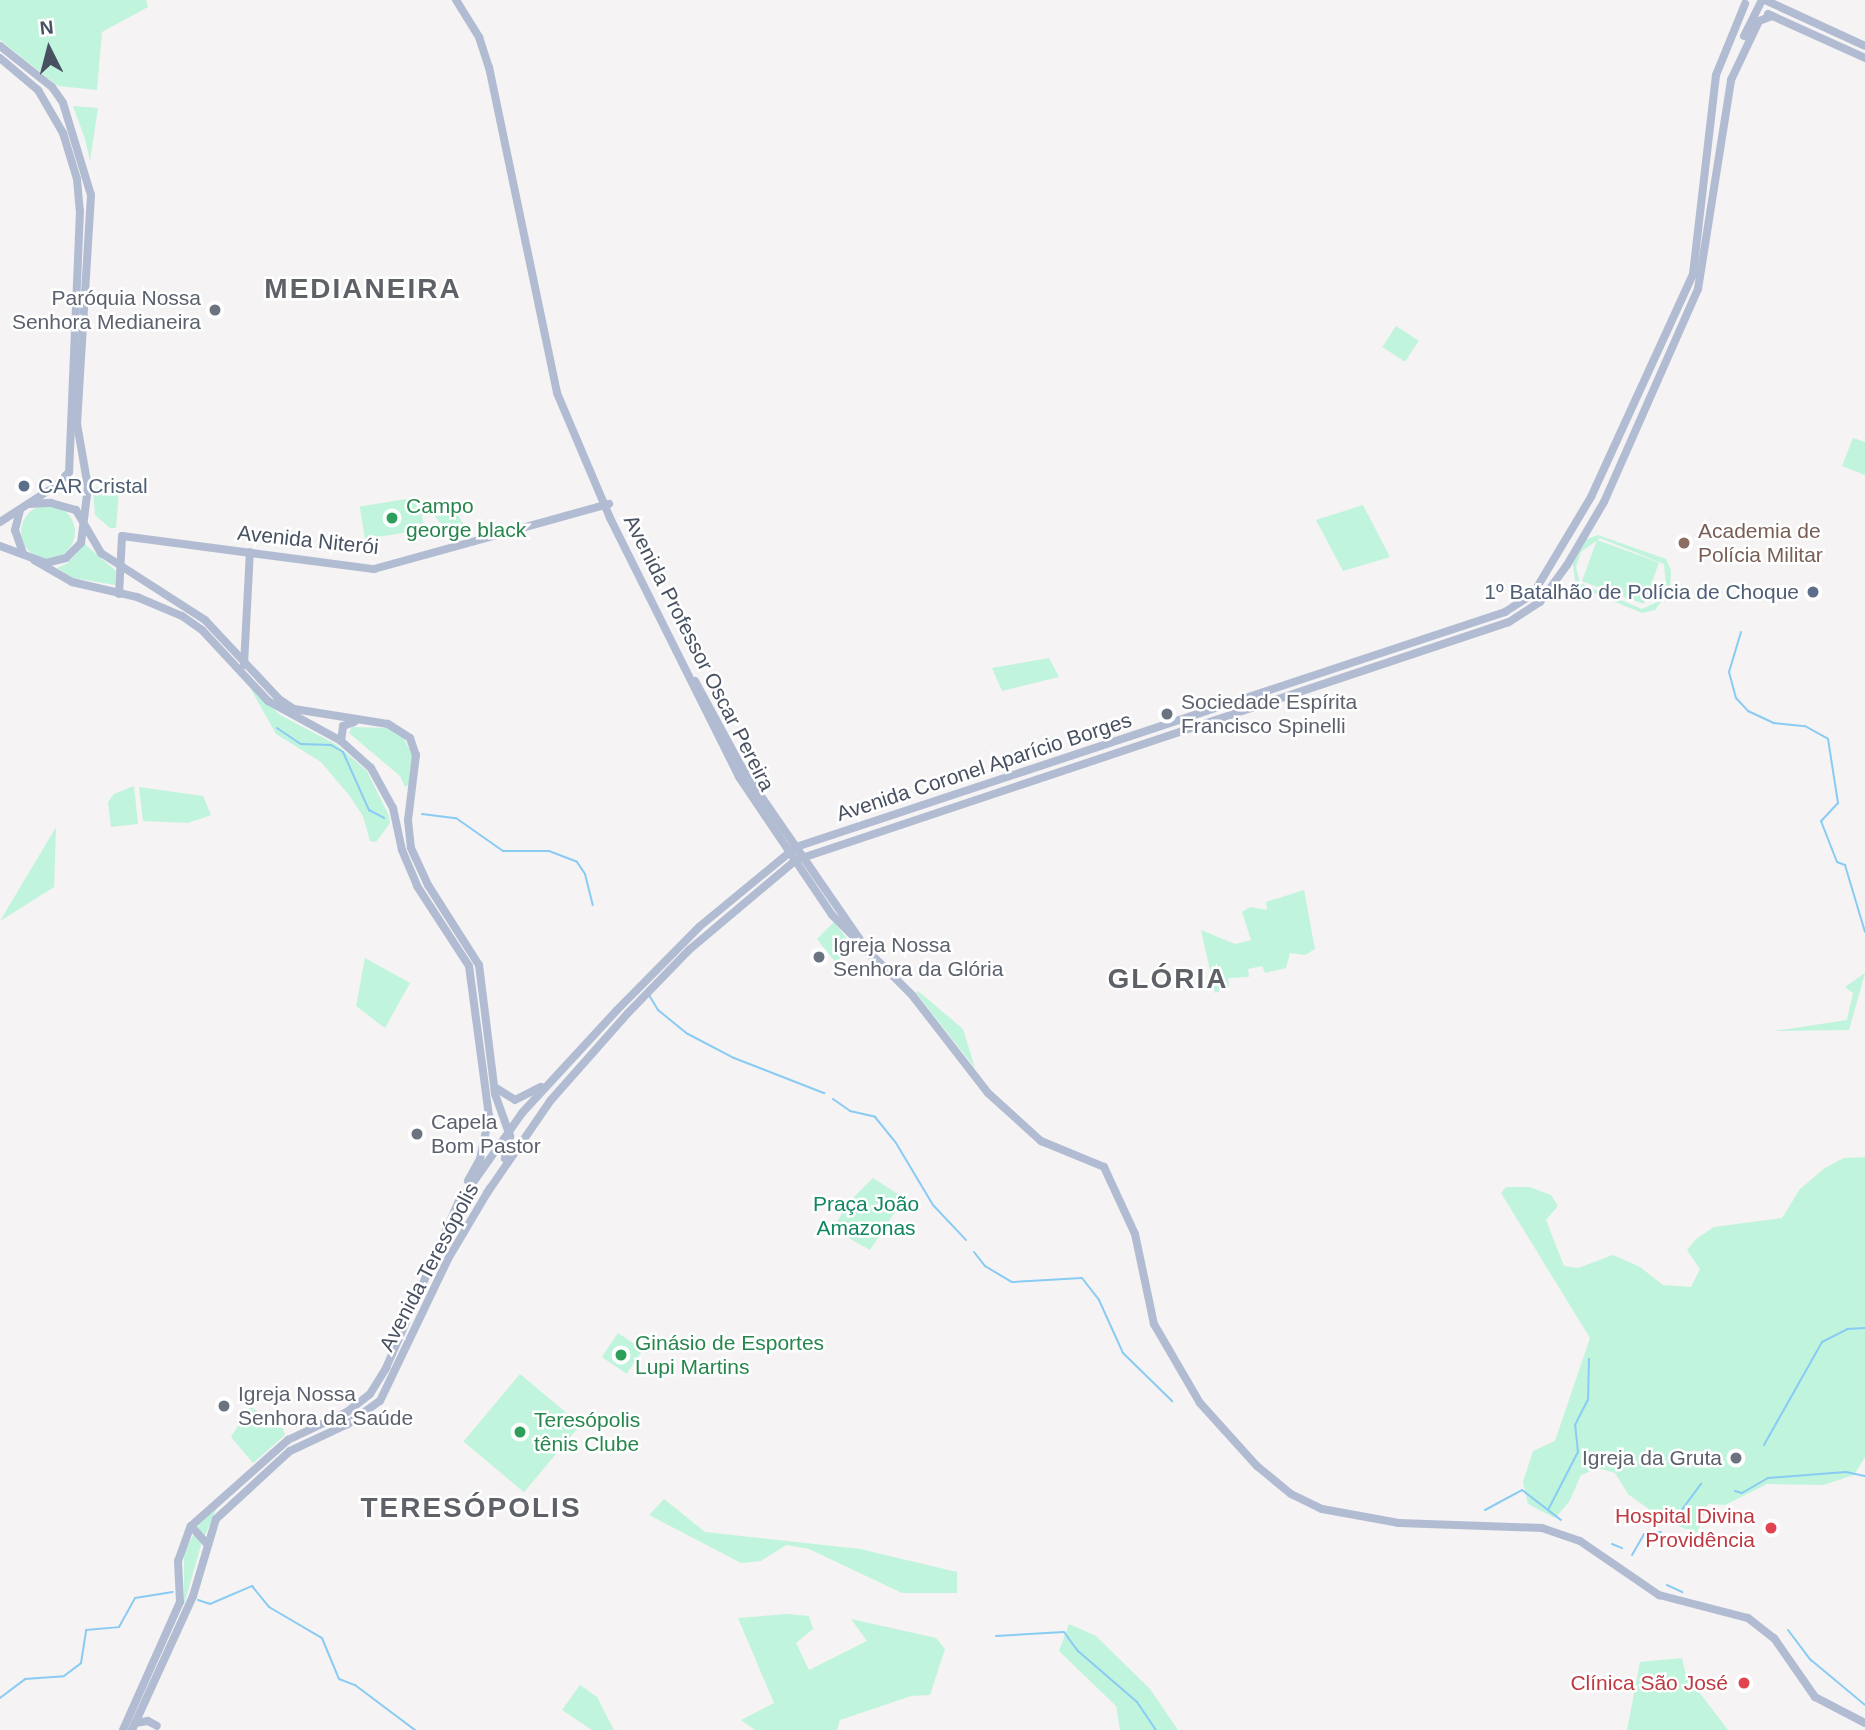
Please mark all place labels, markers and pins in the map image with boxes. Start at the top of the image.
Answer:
place label: Paróquia Nossa Senhora Medianeira [12,285,201,335]
marker: Paróquia Nossa Senhora Medianeira [207,302,223,318]
place label: CAR Cristal [38,473,148,499]
marker: CAR Cristal [16,478,32,494]
place label: Campo george black [406,493,526,543]
marker: Campo george black [384,510,400,526]
place label: Academia de Polícia Militar [1698,518,1823,568]
marker: Academia de Polícia Militar [1676,535,1692,551]
place label: 1º Batalhão de Polícia de Choque [1484,579,1799,605]
marker: 1º Batalhão de Polícia de Choque [1805,584,1821,600]
place label: Sociedade Espírita Francisco Spinelli [1181,689,1357,739]
marker: Sociedade Espírita Francisco Spinelli [1159,706,1175,722]
place label: Igreja Nossa Senhora da Glória [833,932,1003,982]
marker: Igreja Nossa Senhora da Glória [811,949,827,965]
place label: Capela Bom Pastor [431,1109,541,1159]
marker: Capela Bom Pastor [409,1126,425,1142]
place label: Ginásio de Esportes Lupi Martins [635,1330,824,1380]
marker: Ginásio de Esportes Lupi Martins [613,1347,629,1363]
place label: Igreja Nossa Senhora da Saúde [238,1381,413,1431]
marker: Igreja Nossa Senhora da Saúde [216,1398,232,1414]
place label: Teresópolis tênis Clube [534,1407,640,1457]
marker: Teresópolis tênis Clube [512,1424,528,1440]
place label: Igreja da Gruta [1582,1445,1722,1471]
marker: Igreja da Gruta [1728,1450,1744,1466]
place label: Hospital Divina Providência [1615,1503,1755,1553]
marker: Hospital Divina Providência [1761,1518,1781,1538]
place label: Clínica São José [1570,1670,1728,1696]
marker: Clínica São José [1734,1673,1754,1693]

